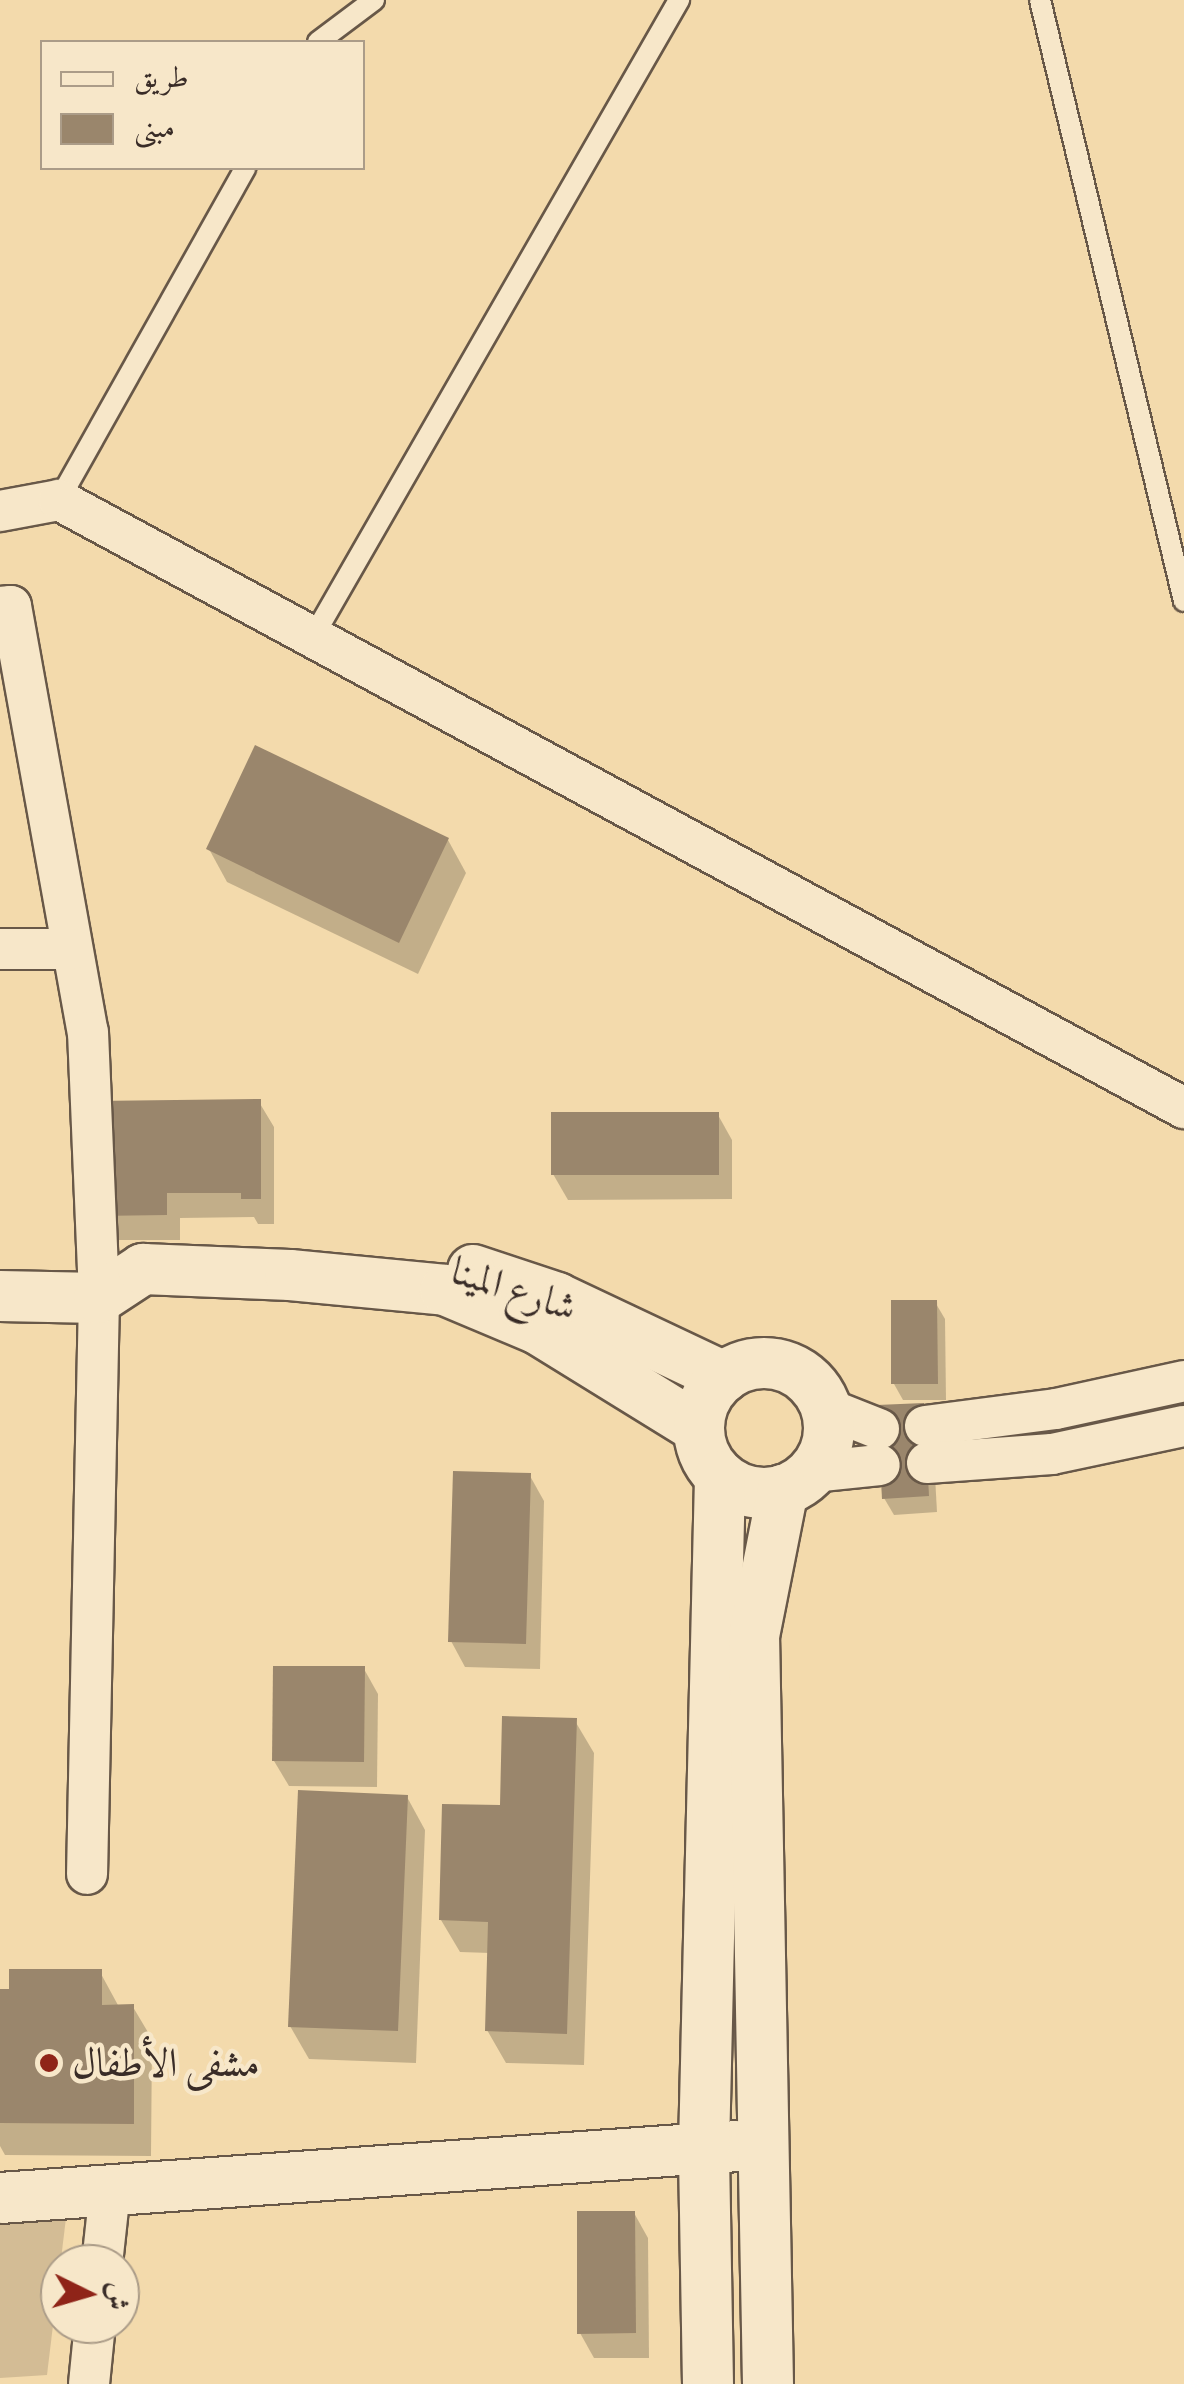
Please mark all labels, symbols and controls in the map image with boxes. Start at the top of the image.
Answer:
legend [40,40,365,170]
text: طريق [134,57,189,97]
text: مبنى [134,107,175,147]
street label: شارع المينا [445,1246,583,1332]
place label: مشفى الأطفال [72,2039,260,2087]
marker: مشفى الأطفال [36,2050,62,2076]
north arrow [40,2244,140,2344]
text: ش [98,2281,138,2312]

